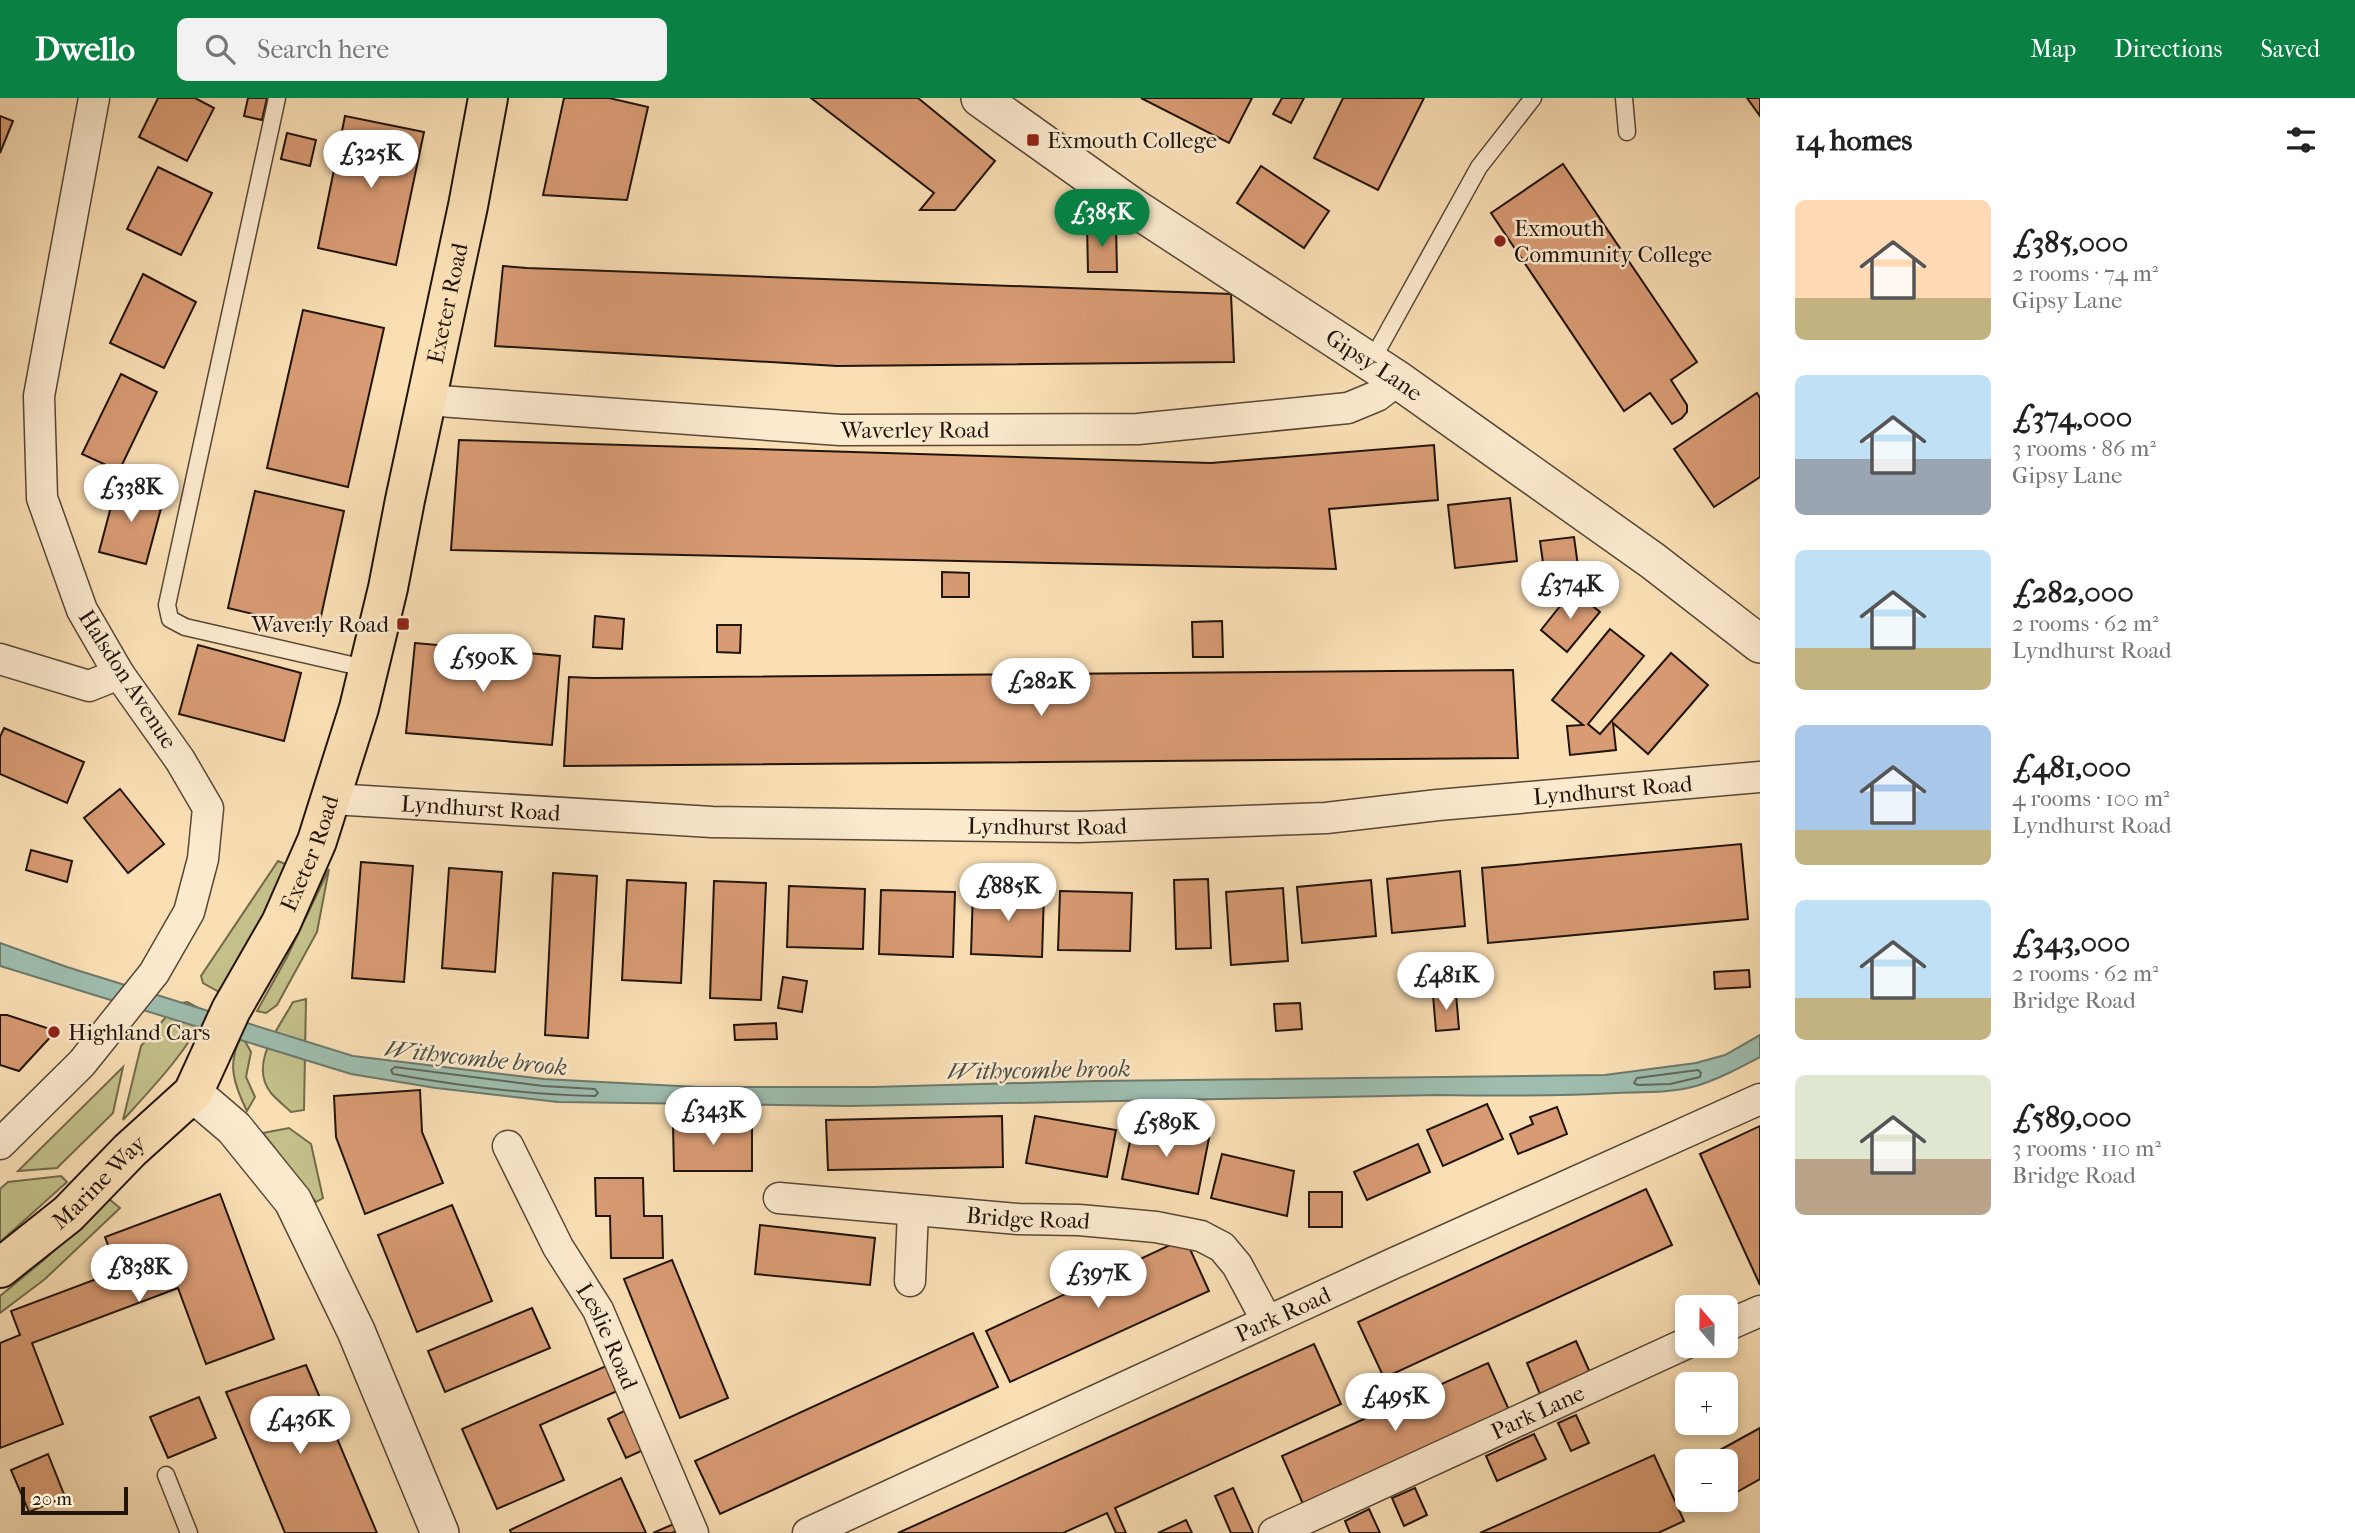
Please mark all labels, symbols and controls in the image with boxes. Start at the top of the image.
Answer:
search box [177,18,667,81]
text: Dwello [35,30,135,69]
icon: search [201,30,239,68]
text: Search here [257,34,389,65]
text: Map [2030,35,2076,63]
text: Directions [2114,35,2222,63]
text: Saved [2260,35,2320,63]
icon: filters [2282,121,2320,159]
text: 14 homes [1795,123,1912,158]
place label: Exmouth College [1047,127,1217,154]
pin: £325K [322,130,420,190]
marker: Exmouth College [1025,132,1041,148]
text: £325K [339,139,403,166]
pin: £385K [1053,190,1151,249]
text: £385K [1071,198,1134,225]
place label: Exmouth Community College [1514,215,1712,268]
text: £385,000 [2012,225,2128,260]
icon: home [1851,228,1935,312]
marker: Exmouth Community College [1492,233,1508,249]
street label: Exeter Road [422,240,474,366]
text: 2 rooms · 74 m² [2012,260,2158,287]
text: Gipsy Lane [2012,287,2122,314]
street label: Gipsy Lane [1320,323,1427,407]
text: £374,000 [2012,400,2132,435]
icon: home [1851,403,1935,487]
street label: Waverley Road [839,416,990,444]
text: 3 rooms · 86 m² [2012,435,2156,462]
text: Gipsy Lane [2012,462,2122,489]
pin: £338K [82,464,180,524]
text: £338K [100,473,162,500]
pin: £374K [1521,561,1619,621]
text: £374K [1537,570,1603,597]
text: £282,000 [2012,575,2134,610]
icon: home [1851,578,1935,662]
street label: Halsdon Avenue [73,605,183,754]
text: 2 rooms · 62 m² [2012,610,2159,637]
place label: Waverly Road [250,611,389,638]
marker: Waverly Road [395,616,411,632]
pin: £590K [434,634,532,694]
text: Lyndhurst Road [2012,637,2172,664]
text: £590K [450,643,516,670]
pin: £282K [992,658,1090,718]
text: £282K [1007,667,1075,694]
text: £481,000 [2012,750,2131,785]
icon: home [1851,753,1935,837]
street label: Lyndhurst Road [1532,770,1694,811]
text: 4 rooms · 100 m² [2012,785,2170,812]
street label: Lyndhurst Road [400,790,562,827]
street label: Exeter Road [275,792,345,916]
street label: Lyndhurst Road [967,812,1128,841]
text: Lyndhurst Road [2012,812,2172,839]
pin: £885K [959,864,1057,923]
text: £885K [975,872,1041,899]
text: £343,000 [2012,925,2130,960]
icon: home [1851,928,1935,1012]
pin: £481K [1397,953,1495,1012]
text: 2 rooms · 62 m² [2012,960,2159,987]
text: £481K [1413,961,1479,988]
text: Bridge Road [2012,987,2136,1014]
place label: Highland Cars [68,1019,210,1046]
marker: Highland Cars [46,1024,62,1040]
water label: Withycombe brook [383,1034,569,1082]
water label: Withycombe brook [947,1054,1131,1086]
pin: £343K [664,1088,762,1147]
text: £343K [681,1096,745,1123]
pin: £589K [1117,1100,1215,1159]
text: £589,000 [2012,1100,2132,1135]
icon: home [1851,1103,1935,1187]
text: £589K [1133,1108,1199,1135]
street label: Marine Way [47,1129,152,1235]
text: 3 rooms · 110 m² [2012,1135,2161,1162]
text: Bridge Road [2012,1162,2136,1189]
street label: Bridge Road [965,1202,1092,1235]
pin: £838K [90,1244,188,1304]
pin: £397K [1049,1250,1147,1310]
text: £838K [107,1253,171,1280]
text: £397K [1066,1259,1130,1286]
street label: Leslie Road [570,1278,643,1394]
street label: Park Road [1231,1281,1336,1348]
north arrow [1675,1295,1738,1358]
map controls [1675,1295,1738,1512]
button: + [1675,1372,1738,1435]
pin: £495K [1346,1374,1444,1433]
street label: Park Lane [1487,1379,1589,1445]
text: £495K [1361,1382,1429,1409]
pin: £436K [251,1396,349,1456]
text: £436K [266,1405,334,1432]
button: − [1675,1449,1738,1512]
scale bar [21,1484,128,1516]
text: 20 m [32,1488,72,1510]

